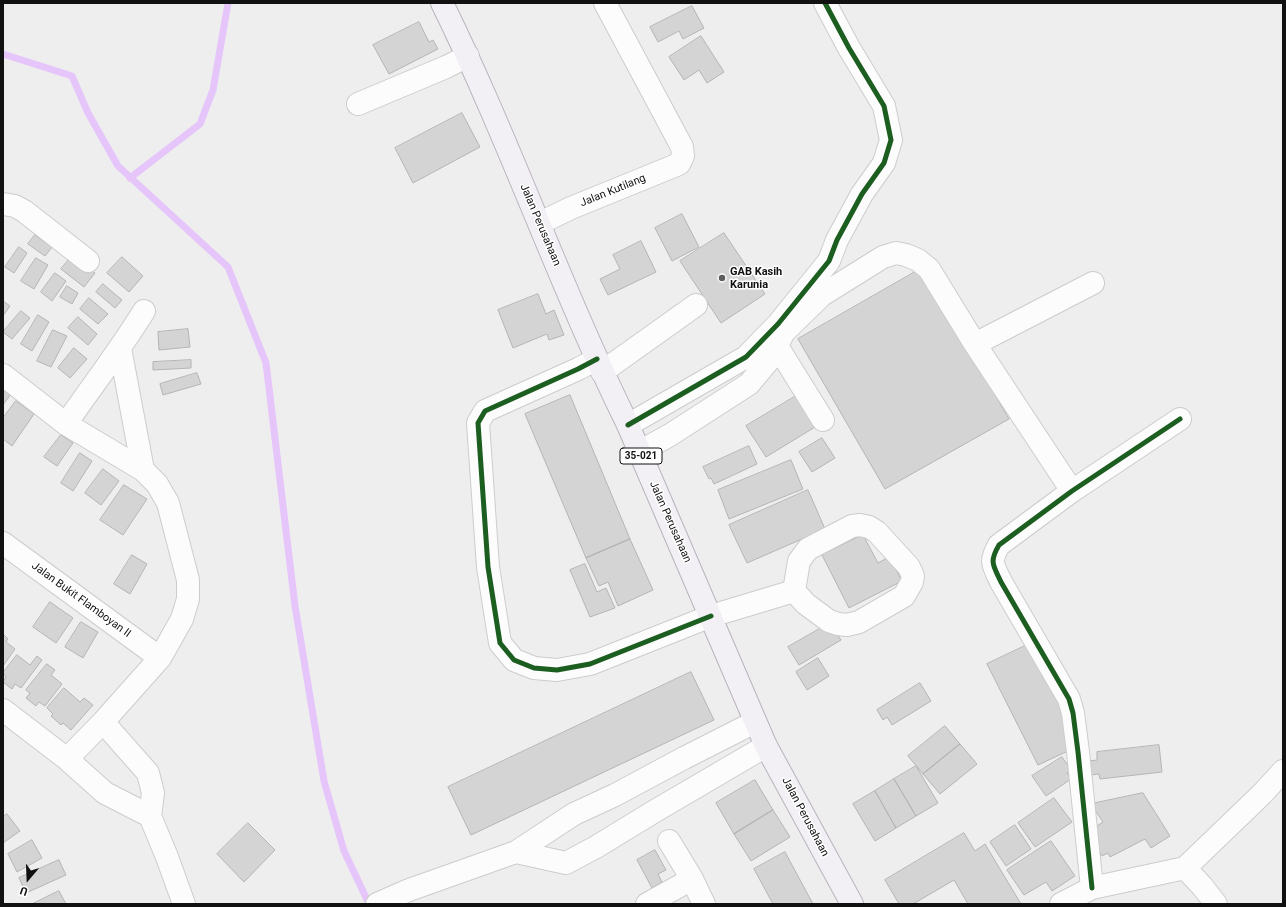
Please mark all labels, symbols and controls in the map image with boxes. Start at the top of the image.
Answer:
street label: Jalan Kutilang [578,172,648,210]
street label: Jalan Perusahaan [517,182,563,268]
place label: GAB Kasih Karunia [730,265,782,291]
marker: GAB Kasih Karunia [717,273,727,283]
road number: 35-021 [620,448,662,464]
street label: Jalan Perusahaan [646,479,694,565]
street label: Jalan Bukit Flamboyan II [29,559,133,641]
street label: Jalan Perusahaan [779,775,831,859]
north arrow [8,859,48,899]
text: U [18,883,29,898]

